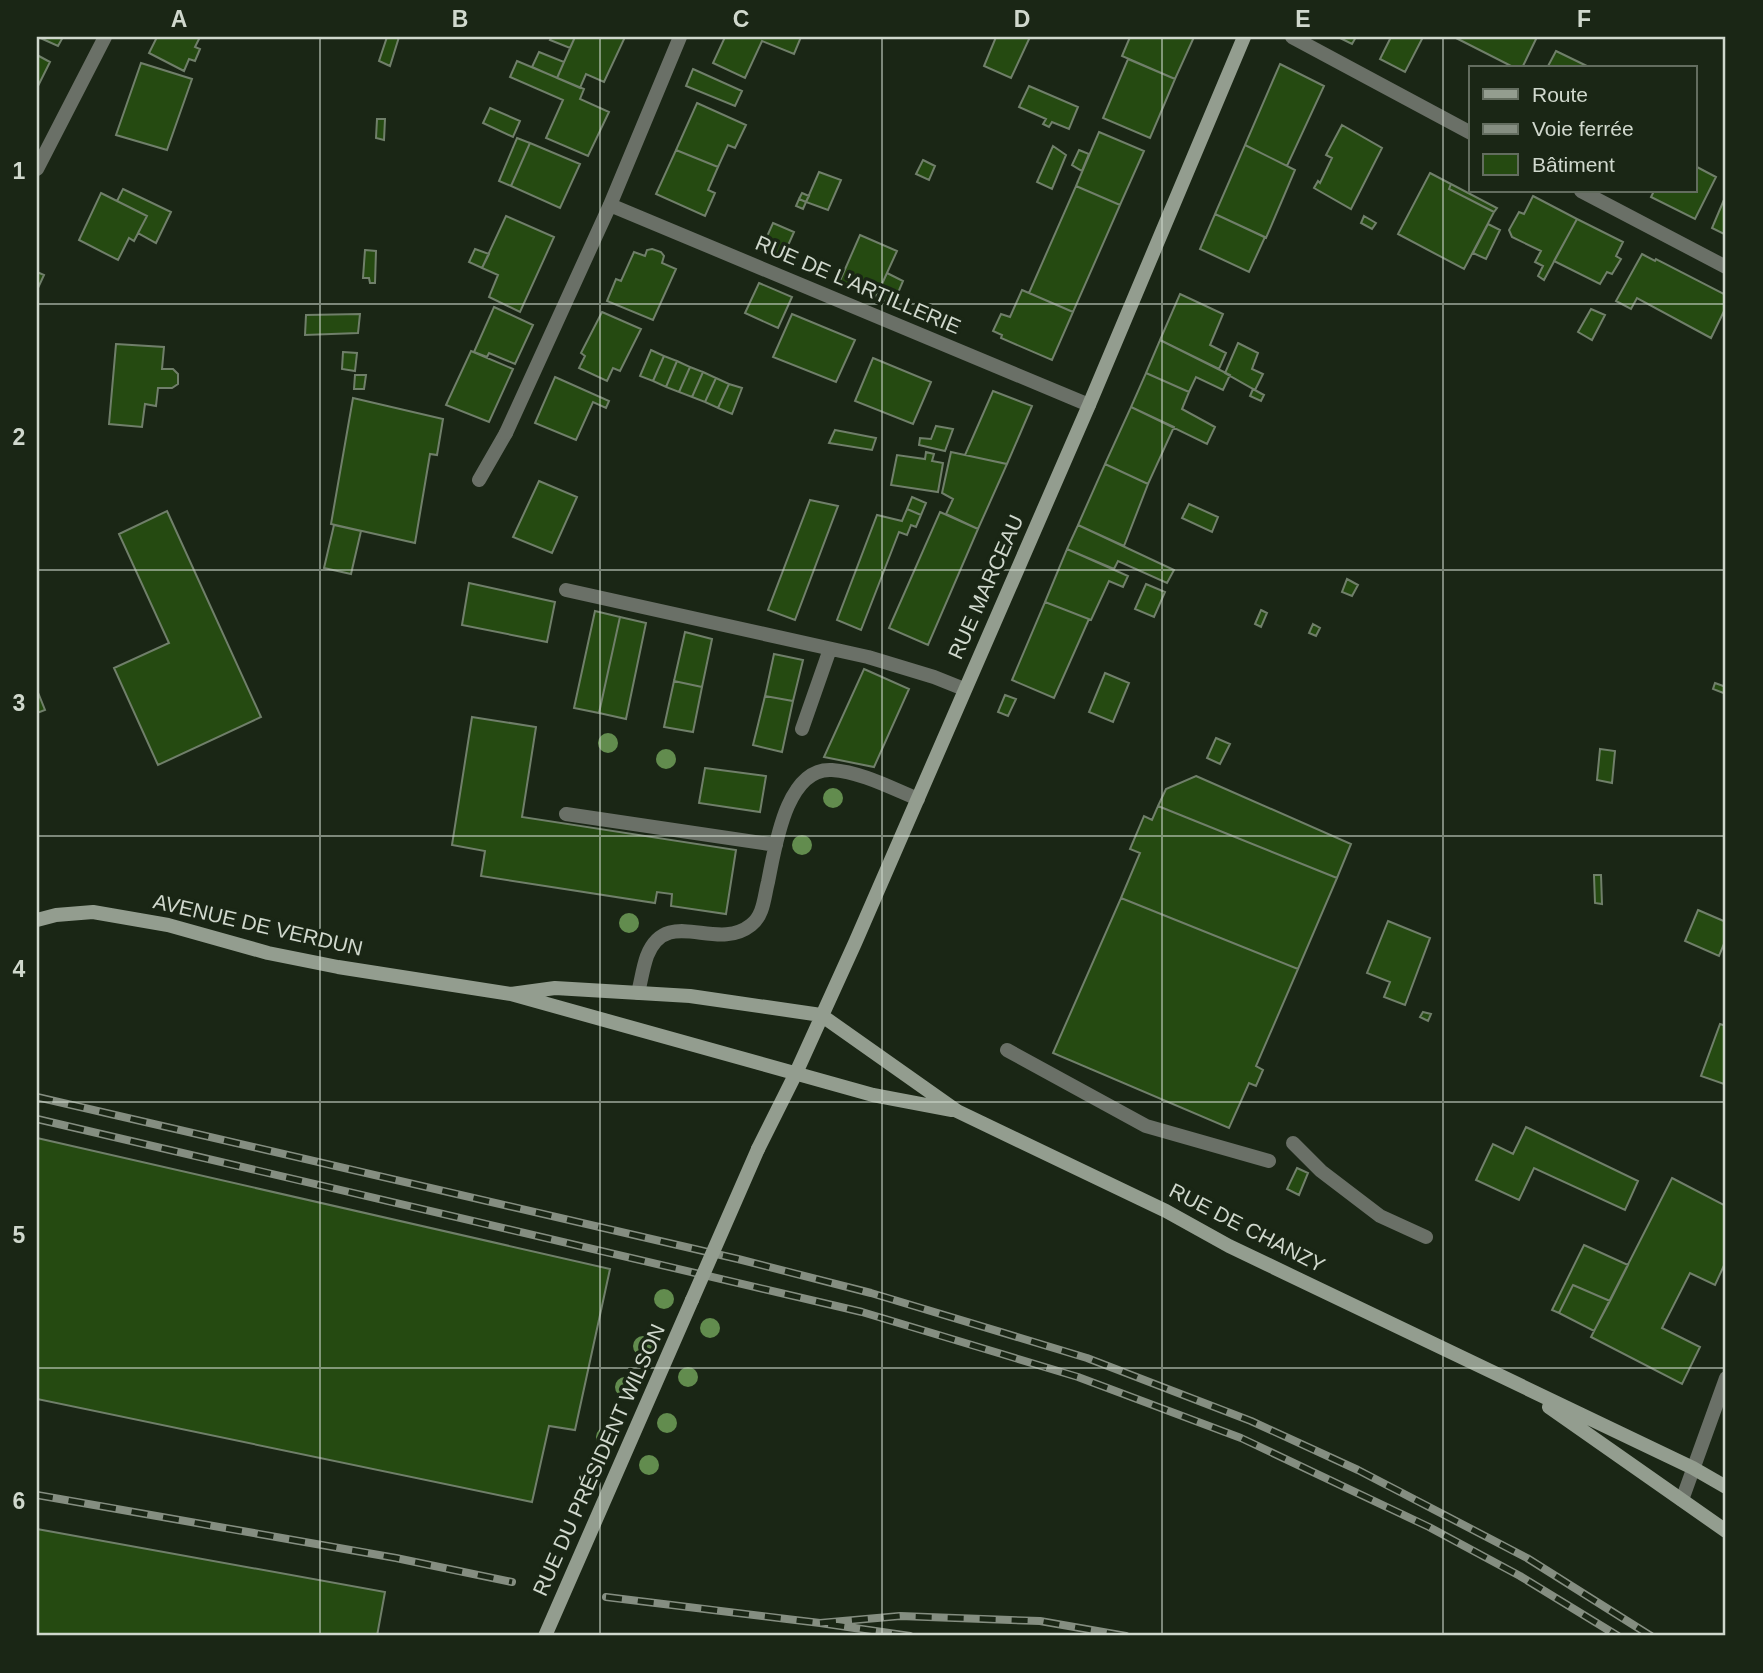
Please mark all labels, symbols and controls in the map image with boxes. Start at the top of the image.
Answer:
text: A [171,6,187,32]
text: B [452,6,468,32]
text: C [733,6,749,32]
text: D [1014,6,1030,32]
text: E [1295,6,1311,32]
text: F [1577,6,1591,32]
legend [1469,66,1696,192]
text: Route [1532,83,1588,106]
text: Voie ferrée [1532,117,1634,140]
text: Bâtiment [1532,153,1615,176]
text: 1 [13,158,26,184]
street label: RUE DE L'ARTILLERIE [752,231,964,338]
text: 2 [13,424,25,450]
street label: RUE MARCEAU [943,511,1028,662]
text: 3 [13,690,25,716]
street label: AVENUE DE VERDUN [151,889,365,960]
text: 4 [13,956,26,982]
street label: RUE DE CHANZY [1166,1178,1329,1277]
text: 5 [13,1222,26,1248]
street label: RUE DU PRÉSIDENT WILSON [528,1320,669,1599]
text: 6 [13,1488,25,1514]

